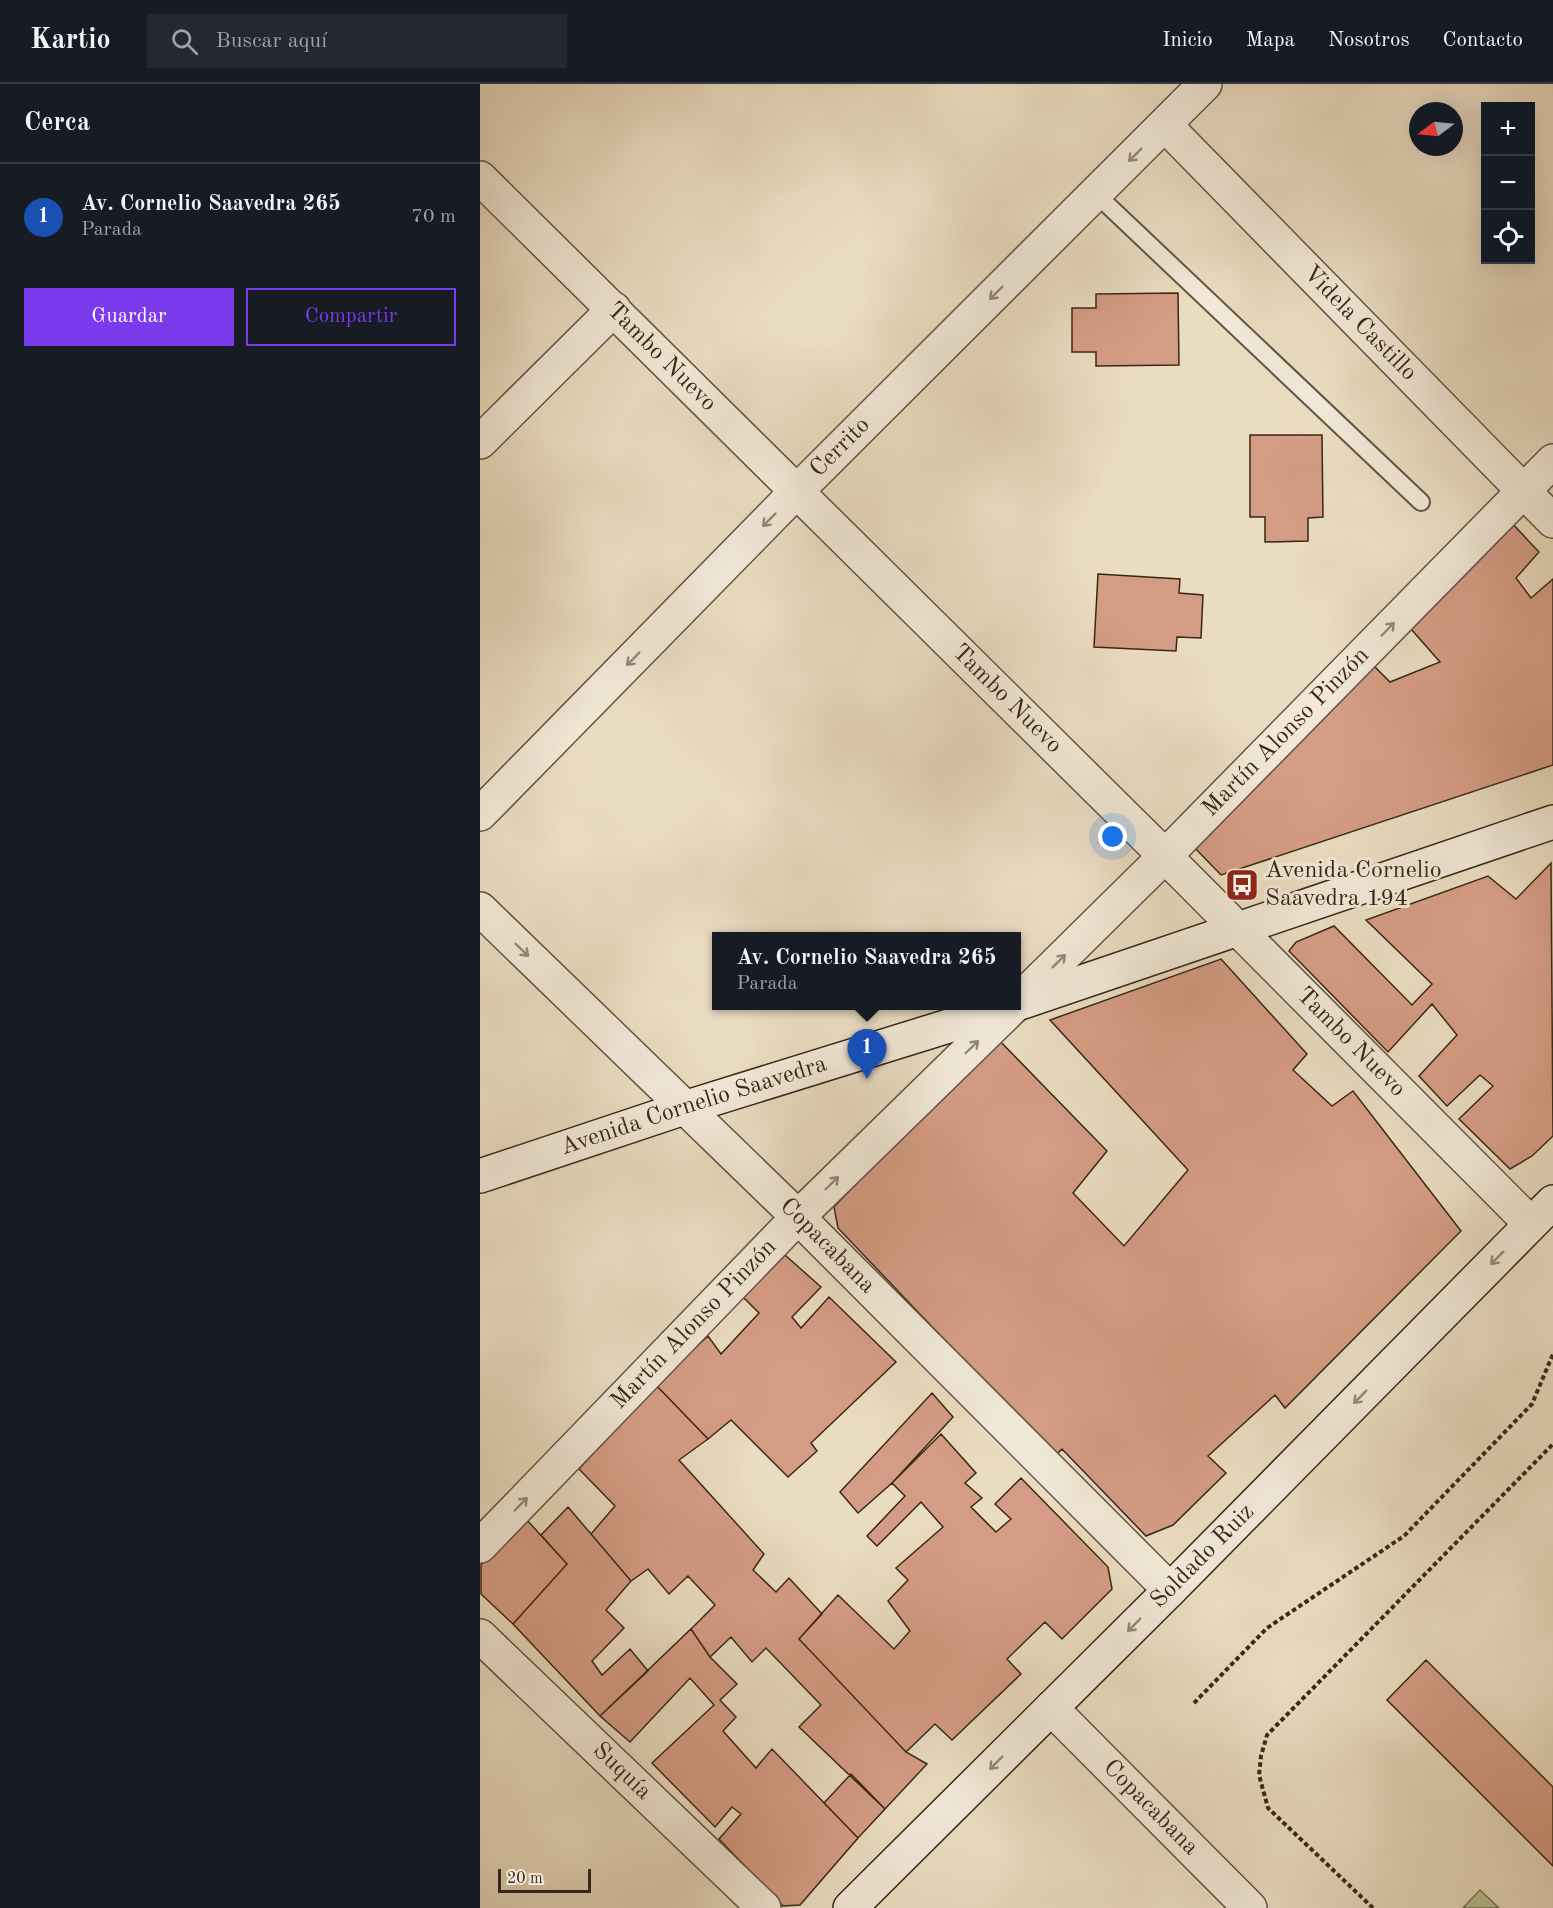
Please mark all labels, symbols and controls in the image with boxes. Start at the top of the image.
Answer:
search box [147,14,567,68]
icon: search [168,25,201,58]
text: Kartio [30,27,111,55]
text: Buscar aquí [216,30,327,52]
text: Inicio [1162,30,1213,51]
text: Mapa [1246,30,1295,51]
text: Nosotros [1328,30,1410,51]
text: Contacto [1443,30,1523,51]
north arrow [1409,102,1463,156]
map controls [1481,102,1535,264]
button: + [1481,102,1535,156]
text: Cerca [24,110,90,136]
one-way arrow [1127,148,1142,163]
button: − [1481,156,1535,210]
text: Av. Cornelio Saavedra 265 [81,193,341,215]
text: 1 [38,207,49,227]
text: 70 m [411,207,456,227]
button: locate [1481,210,1535,264]
text: Parada [81,220,142,240]
street label: Videla Castillo [1298,261,1421,386]
one-way arrow [989,286,1004,300]
button: Guardar [24,288,234,346]
button: Compartir [246,288,456,346]
street label: Tambo Nuevo [602,298,721,416]
street label: Cerrito [806,413,875,482]
one-way arrow [762,512,777,527]
one-way arrow [1381,622,1396,637]
street label: Tambo Nuevo [947,640,1066,758]
street label: Martín Alonso Pinzón [1198,643,1374,822]
one-way arrow [625,651,640,666]
your location [1098,822,1127,851]
place label: Avenida Cornelio Saavedra 194 [1265,859,1442,911]
bus stop icon: Avenida Cornelio Saavedra 194 [1224,867,1260,903]
popup [712,932,1021,1010]
one-way arrow [514,942,529,957]
text: Av. Cornelio Saavedra 265 [737,947,996,969]
one-way arrow [1051,954,1066,969]
text: Parada [737,974,798,994]
street label: Tambo Nuevo [1291,983,1410,1102]
pin: 1 [848,1030,886,1079]
one-way arrow [964,1040,979,1054]
street label: Avenida Cornelio Saavedra [558,1052,830,1160]
one-way arrow [825,1176,840,1191]
street label: Copacabana [775,1194,879,1299]
street label: Martín Alonso Pinzón [607,1235,781,1414]
one-way arrow [1490,1251,1505,1266]
one-way arrow [1353,1390,1368,1405]
one-way arrow [513,1496,528,1511]
street label: Soldado Ruiz [1147,1500,1259,1613]
one-way arrow [1127,1618,1142,1633]
street label: Suquía [588,1738,656,1805]
one-way arrow [989,1755,1004,1770]
street label: Copacabana [1098,1756,1203,1860]
scale bar [498,1866,591,1894]
text: 20 m [507,1871,543,1887]

